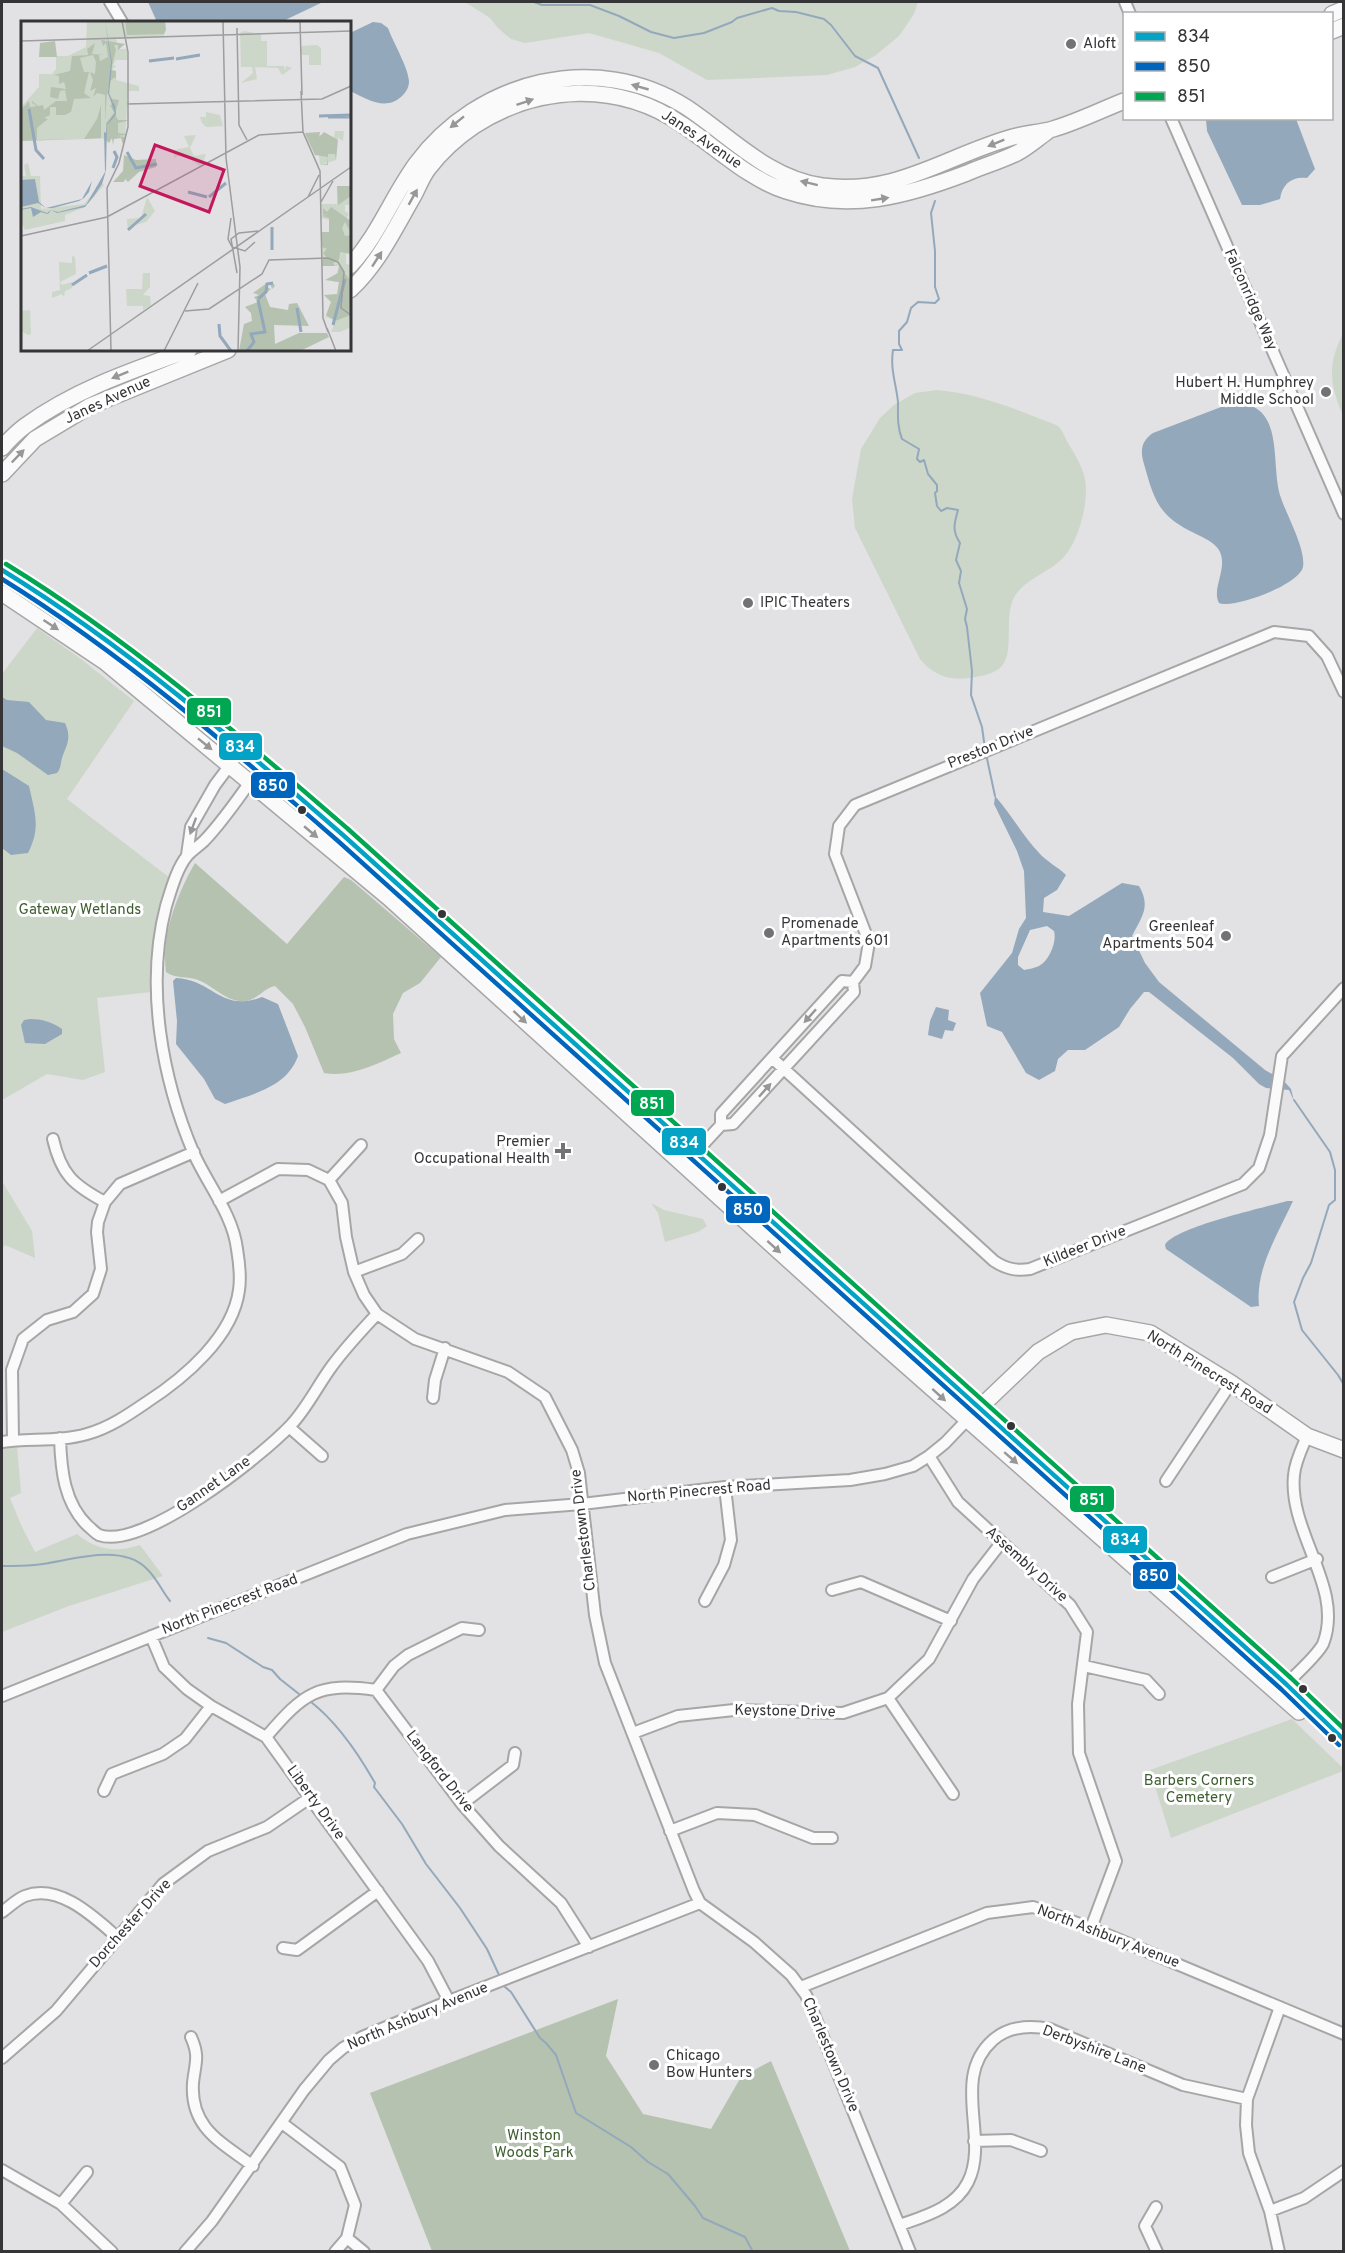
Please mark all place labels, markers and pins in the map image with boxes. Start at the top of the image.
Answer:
place label: Aloft [1083,35,1116,54]
marker: Aloft [1064,37,1078,51]
place label: Hubert H. Humphrey Middle School [1175,374,1314,410]
marker: Hubert H. Humphrey Middle School [1319,385,1333,399]
place label: IPIC Theaters [760,594,850,613]
marker: IPIC Theaters [741,596,755,610]
unlabelled marker [296,804,308,816]
unlabelled marker [436,908,448,920]
place label: Promenade Apartments 601 [781,915,889,951]
place label: Greenleaf Apartments 504 [1102,918,1214,954]
marker: Promenade Apartments 601 [762,926,776,940]
marker: Greenleaf Apartments 504 [1219,929,1233,943]
place label: Premier Occupational Health [414,1133,550,1169]
marker: Premier Occupational Health [554,1142,572,1160]
unlabelled marker [716,1181,728,1193]
unlabelled marker [1005,1420,1017,1432]
unlabelled marker [1297,1683,1309,1695]
unlabelled marker [1326,1732,1338,1744]
place label: Chicago Bow Hunters [666,2047,752,2083]
marker: Chicago Bow Hunters [647,2058,661,2072]

